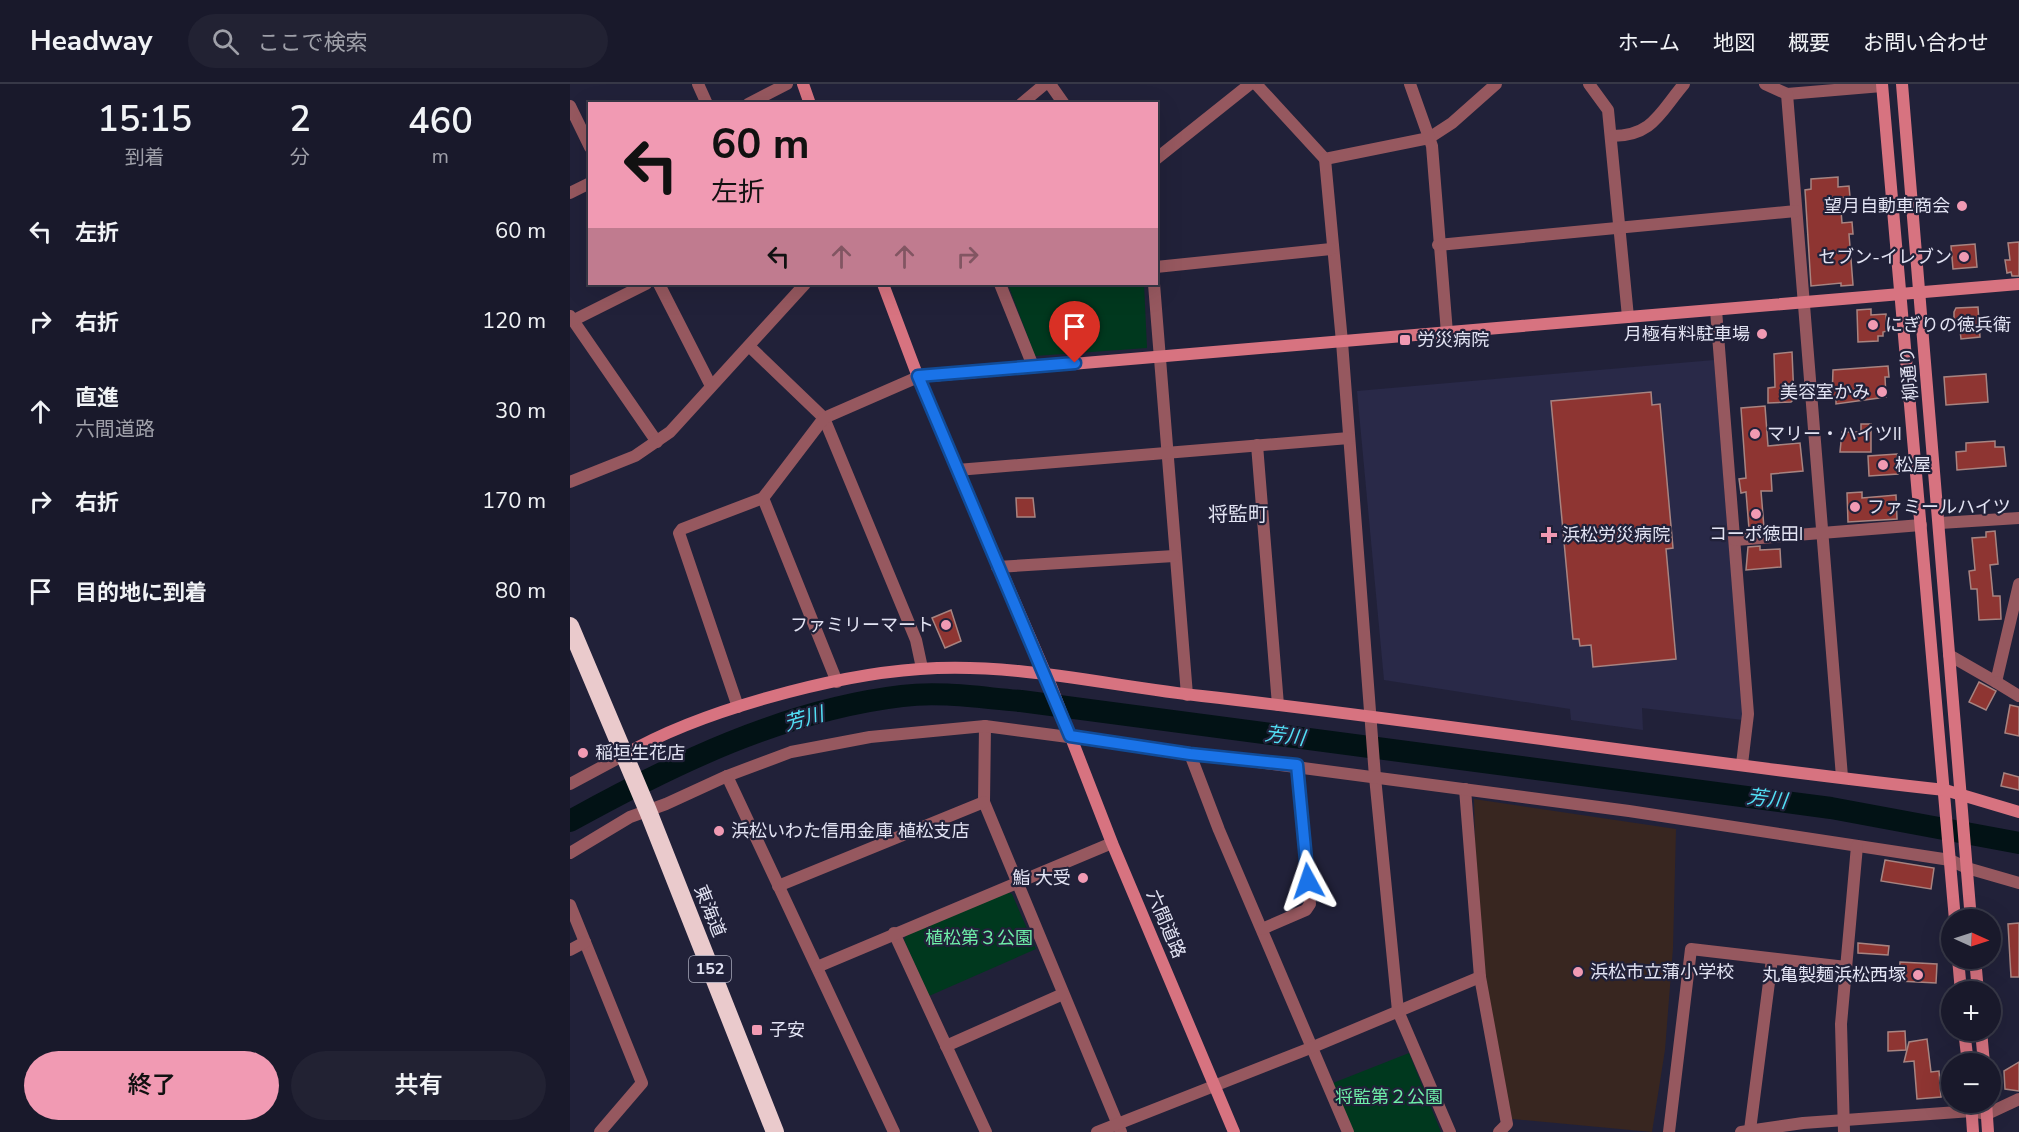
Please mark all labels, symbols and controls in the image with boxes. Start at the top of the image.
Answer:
search box [188,14,608,68]
text: Headway [30,22,152,60]
icon: search [209,25,242,58]
text: ここで検索 [257,28,367,58]
text: ホーム [1618,29,1680,57]
text: 地図 [1713,29,1755,57]
text: 概要 [1788,29,1830,57]
text: お問い合わせ [1863,29,1989,57]
text: 15:15 [97,95,192,144]
text: 2 [289,95,311,144]
text: 460 [408,97,473,146]
text: 60 m [711,116,810,173]
icon: left [612,126,690,204]
text: m [432,143,449,170]
text: 到着 [125,144,165,171]
text: 分 [290,144,310,171]
text: 左折 [711,174,765,211]
place label: 望月自動車商会 [1824,194,1950,218]
marker: 望月自動車商会 [1955,199,1969,213]
icon: left [24,215,57,248]
text: 60 m [495,216,546,246]
text: 左折 [75,218,119,248]
icon: left [762,240,795,273]
icon: ahead [825,240,858,273]
icon: ahead [888,240,921,273]
icon: right [951,240,984,273]
place label: セブン-イレブン [1818,245,1952,269]
marker: セブン-イレブン [1957,250,1971,264]
pin [1049,301,1100,363]
icon: right [24,305,57,338]
text: 120 m [482,306,546,336]
text: 右折 [75,308,119,338]
icon: arrive [1058,310,1091,343]
place label: にぎりの徳兵衛 [1885,313,2011,337]
marker: にぎりの徳兵衛 [1866,318,1880,332]
place label: 月極有料駐車場 [1624,322,1750,346]
marker: 月極有料駐車場 [1755,327,1769,341]
place label: 労災病院 [1417,328,1489,352]
marker: 労災病院 [1398,333,1412,347]
street label: 柳通り [1895,346,1923,402]
place label: 美容室かみ [1780,380,1870,404]
text: 直進 [75,383,119,413]
marker: 美容室かみ [1875,385,1889,399]
icon: ahead [24,395,57,428]
text: 30 m [495,396,546,426]
text: 六間道路 [75,416,155,443]
place label: マリー・ハイツII [1767,422,1902,446]
marker: マリー・ハイツII [1748,427,1762,441]
place label: 松屋 [1895,453,1931,477]
marker: 松屋 [1876,458,1890,472]
icon: right [24,485,57,518]
text: 170 m [482,486,546,516]
text: 右折 [75,488,119,518]
place label: ファミールハイツ [1867,495,2011,519]
marker: ファミールハイツ [1848,500,1862,514]
district label: 将監町 [1208,501,1268,528]
marker: コーポ徳田I [1749,507,1763,521]
place label: コーポ徳田I [1709,522,1803,546]
place label: 浜松労災病院 [1562,523,1670,547]
marker: 浜松労災病院 [1540,526,1558,544]
icon: arrive [24,575,57,608]
text: 80 m [495,576,546,606]
text: 目的地に到着 [75,578,207,608]
place label: ファミリーマート [790,613,934,637]
marker: ファミリーマート [939,618,953,632]
water label: 芳川 [781,700,829,737]
water label: 芳川 [1264,720,1308,752]
place label: 稲垣生花店 [595,741,685,765]
marker: 稲垣生花店 [576,746,590,760]
water label: 芳川 [1746,783,1790,815]
place label: 浜松いわた信用金庫 植松支店 [731,819,970,843]
marker: 浜松いわた信用金庫 植松支店 [712,824,726,838]
position arrow [1276,849,1340,913]
place label: 鮨 大受 [1012,866,1071,890]
marker: 鮨 大受 [1076,871,1090,885]
street label: 東海道 [689,881,731,941]
street label: 六間道路 [1141,886,1191,962]
north arrow [1941,909,2001,969]
map controls [1941,909,2001,1113]
park label: 植松第３公園 [925,926,1033,950]
road number: 152 [689,956,731,982]
place label: 浜松市立蒲小学校 [1590,960,1734,984]
place label: 丸亀製麺浜松西塚 [1762,963,1906,987]
marker: 浜松市立蒲小学校 [1571,965,1585,979]
marker: 丸亀製麺浜松西塚 [1911,968,1925,982]
button: + [1941,981,2001,1041]
place label: 子安 [769,1018,805,1042]
marker: 子安 [750,1023,764,1037]
button: 終了 [24,1051,279,1120]
button: 共有 [291,1051,546,1120]
button: − [1941,1053,2001,1113]
park label: 将監第２公園 [1335,1085,1443,1109]

